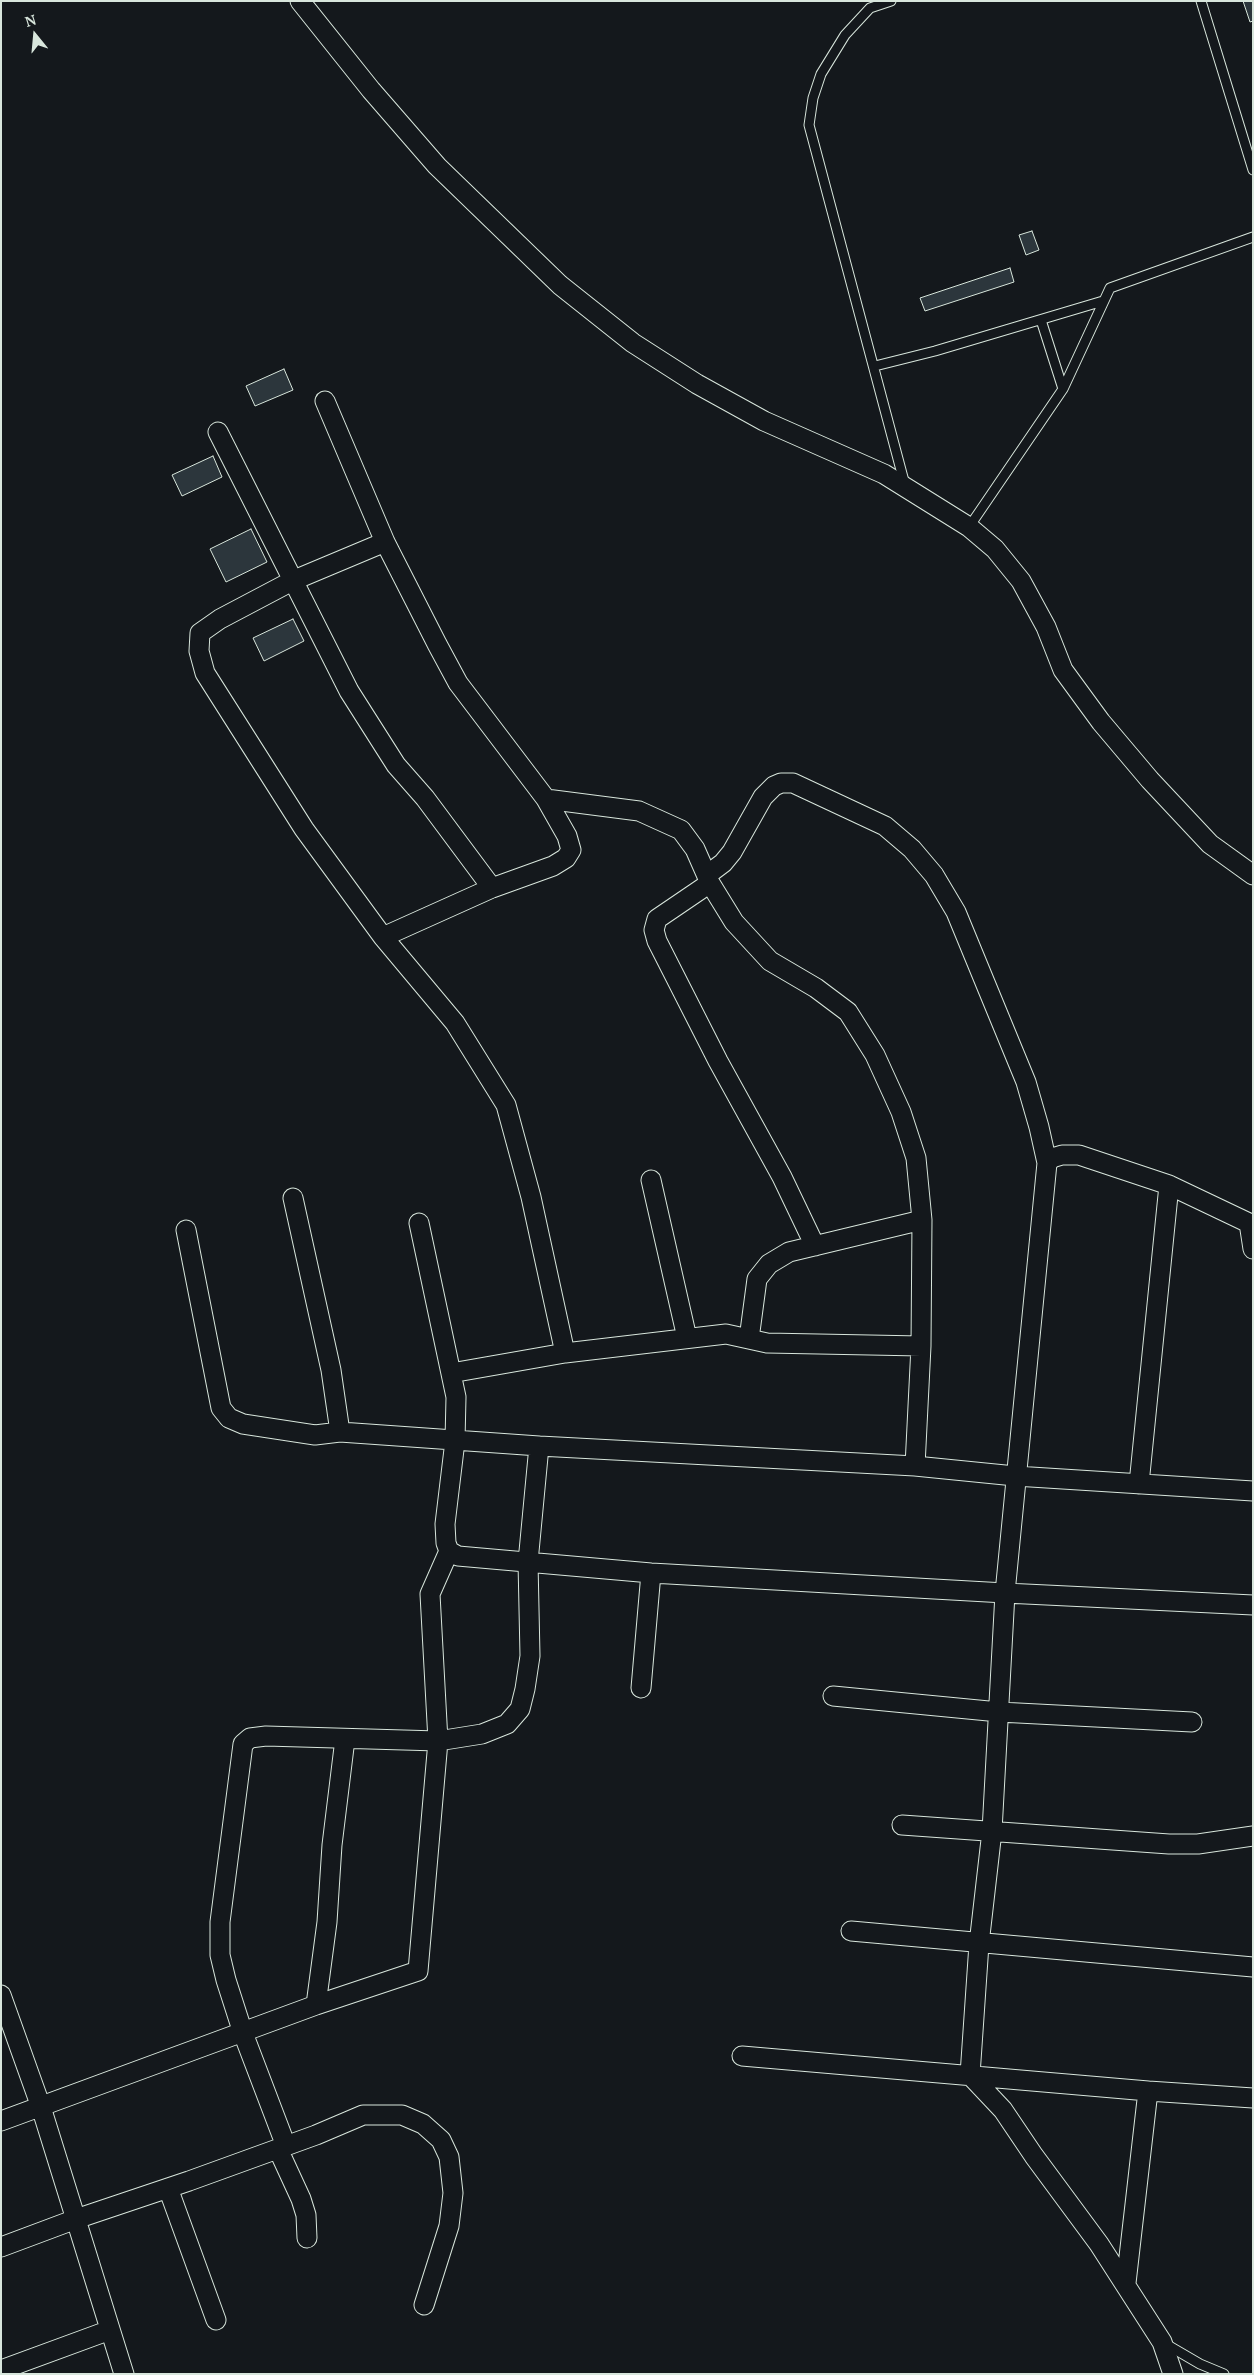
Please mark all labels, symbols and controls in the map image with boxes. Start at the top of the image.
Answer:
north arrow [10,10,60,60]
text: N [23,10,38,31]

